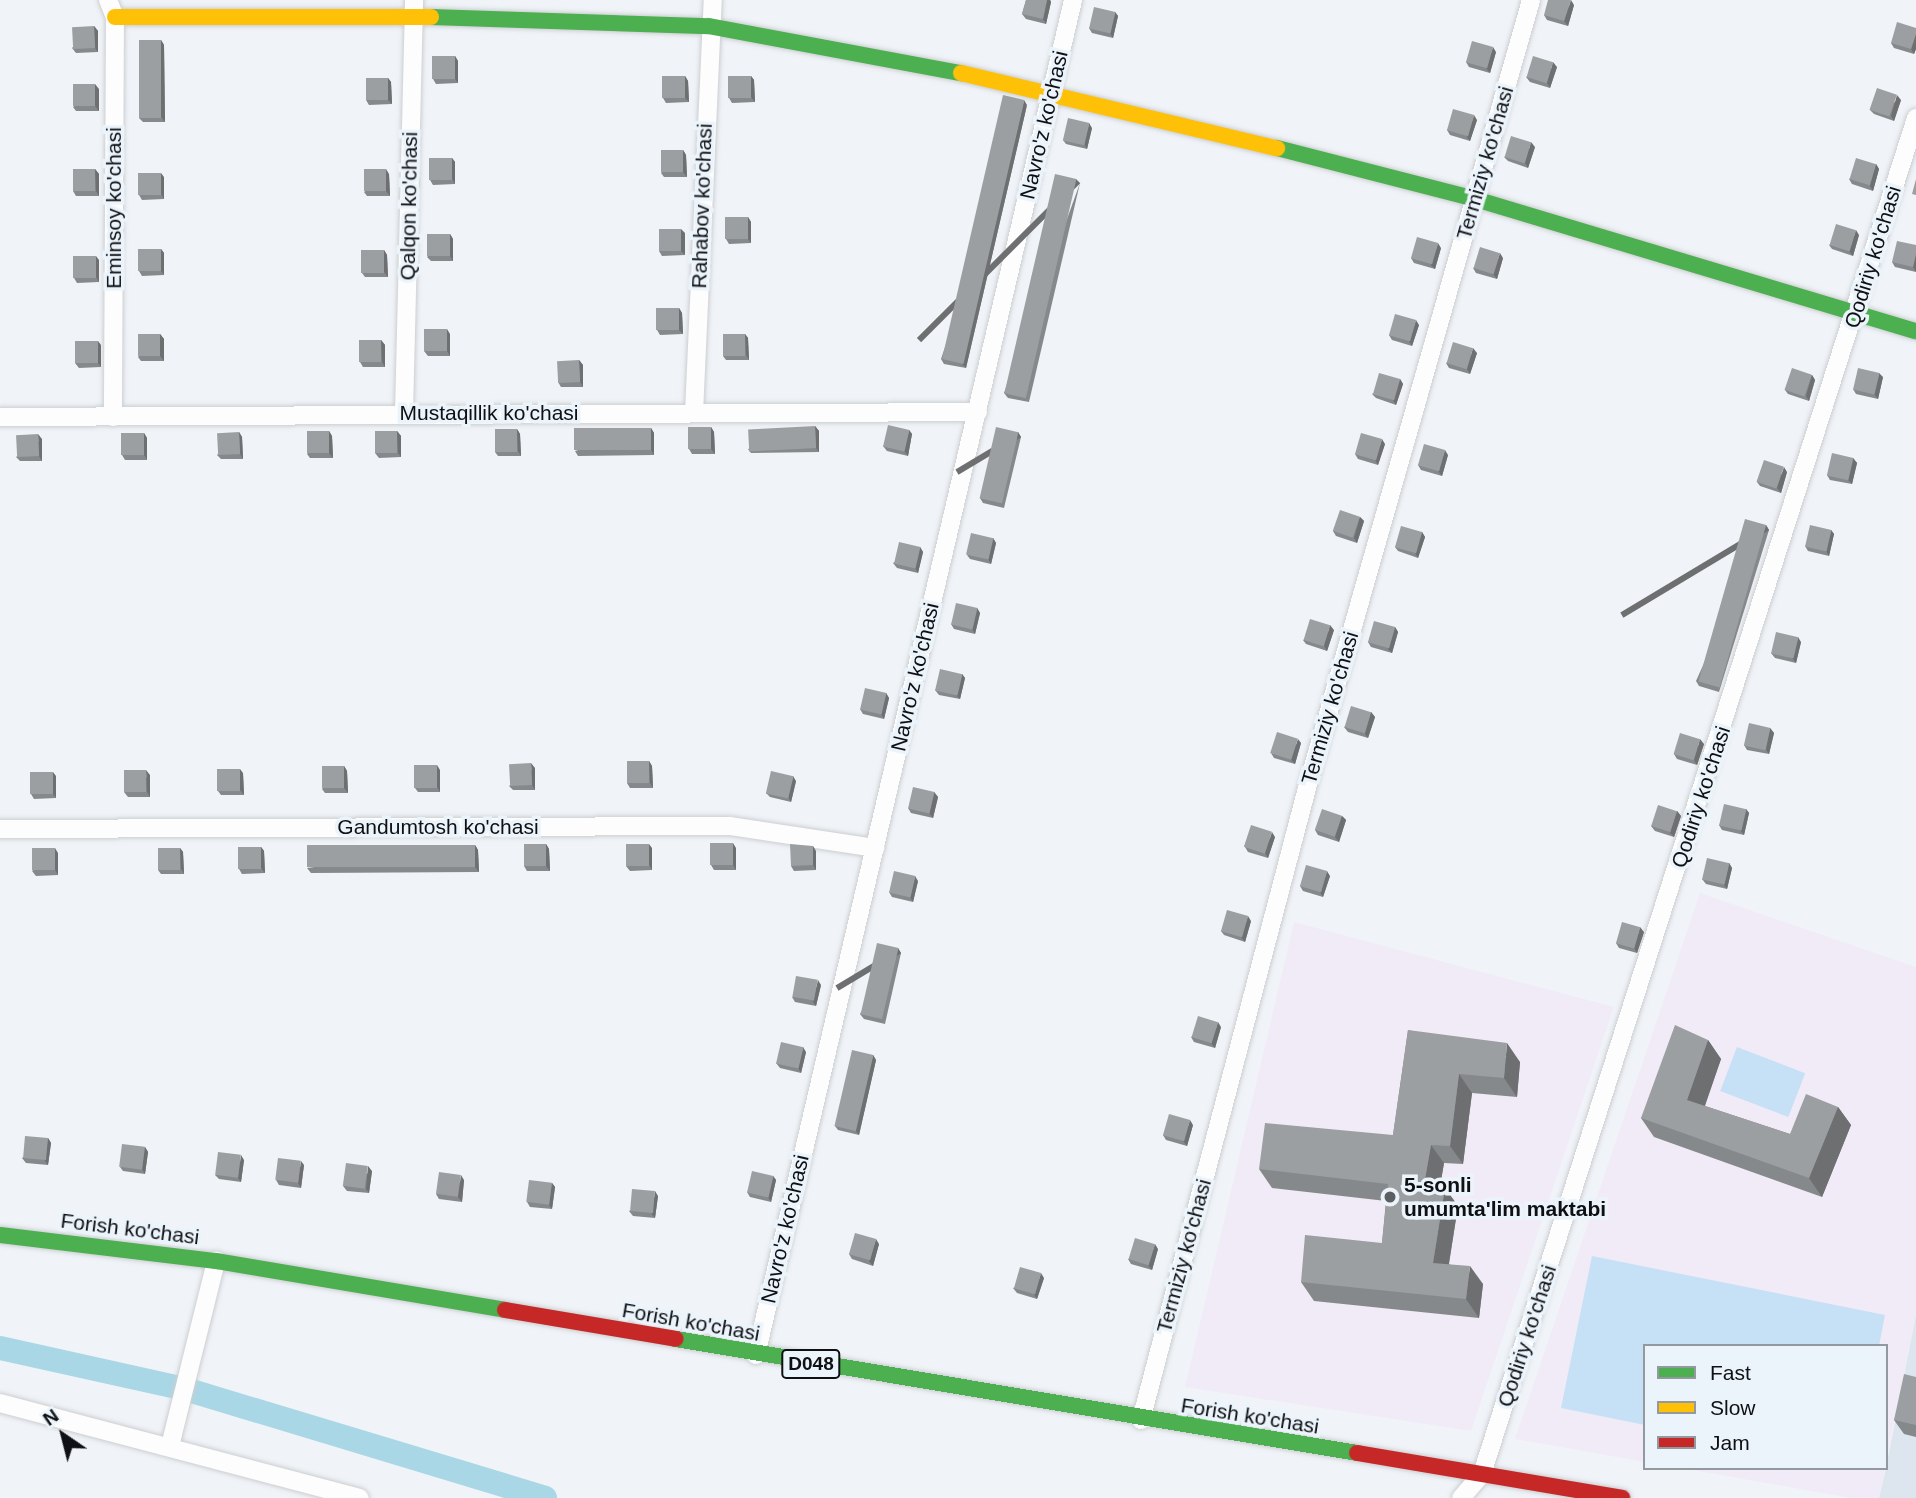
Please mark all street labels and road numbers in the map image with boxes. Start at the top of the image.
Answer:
street label: Navro'z ko'chasi [1015,48,1073,202]
street label: Termiziy ko'chasi [1451,84,1519,242]
street label: Rahabov ko'chasi [687,123,717,289]
street label: Eminsoy ko'chasi [101,127,127,289]
street label: Qalqon ko'chasi [395,131,423,281]
street label: Qodiriy ko'chasi [1839,183,1907,331]
street label: Mustaqillik ko'chasi [399,400,579,426]
street label: Navro'z ko'chasi [886,600,944,754]
street label: Termiziy ko'chasi [1296,629,1364,787]
street label: Qodiriy ko'chasi [1666,723,1736,871]
street label: Gandumtosh ko'chasi [337,814,539,840]
street label: Navro'z ko'chasi [756,1152,814,1306]
street label: Termiziy ko'chasi [1151,1176,1217,1336]
street label: Forish ko'chasi [59,1208,201,1250]
street label: Qodiriy ko'chasi [1492,1262,1562,1410]
street label: Forish ko'chasi [620,1297,762,1347]
road number: D048 [781,1348,841,1380]
street label: Forish ko'chasi [1179,1393,1321,1439]

